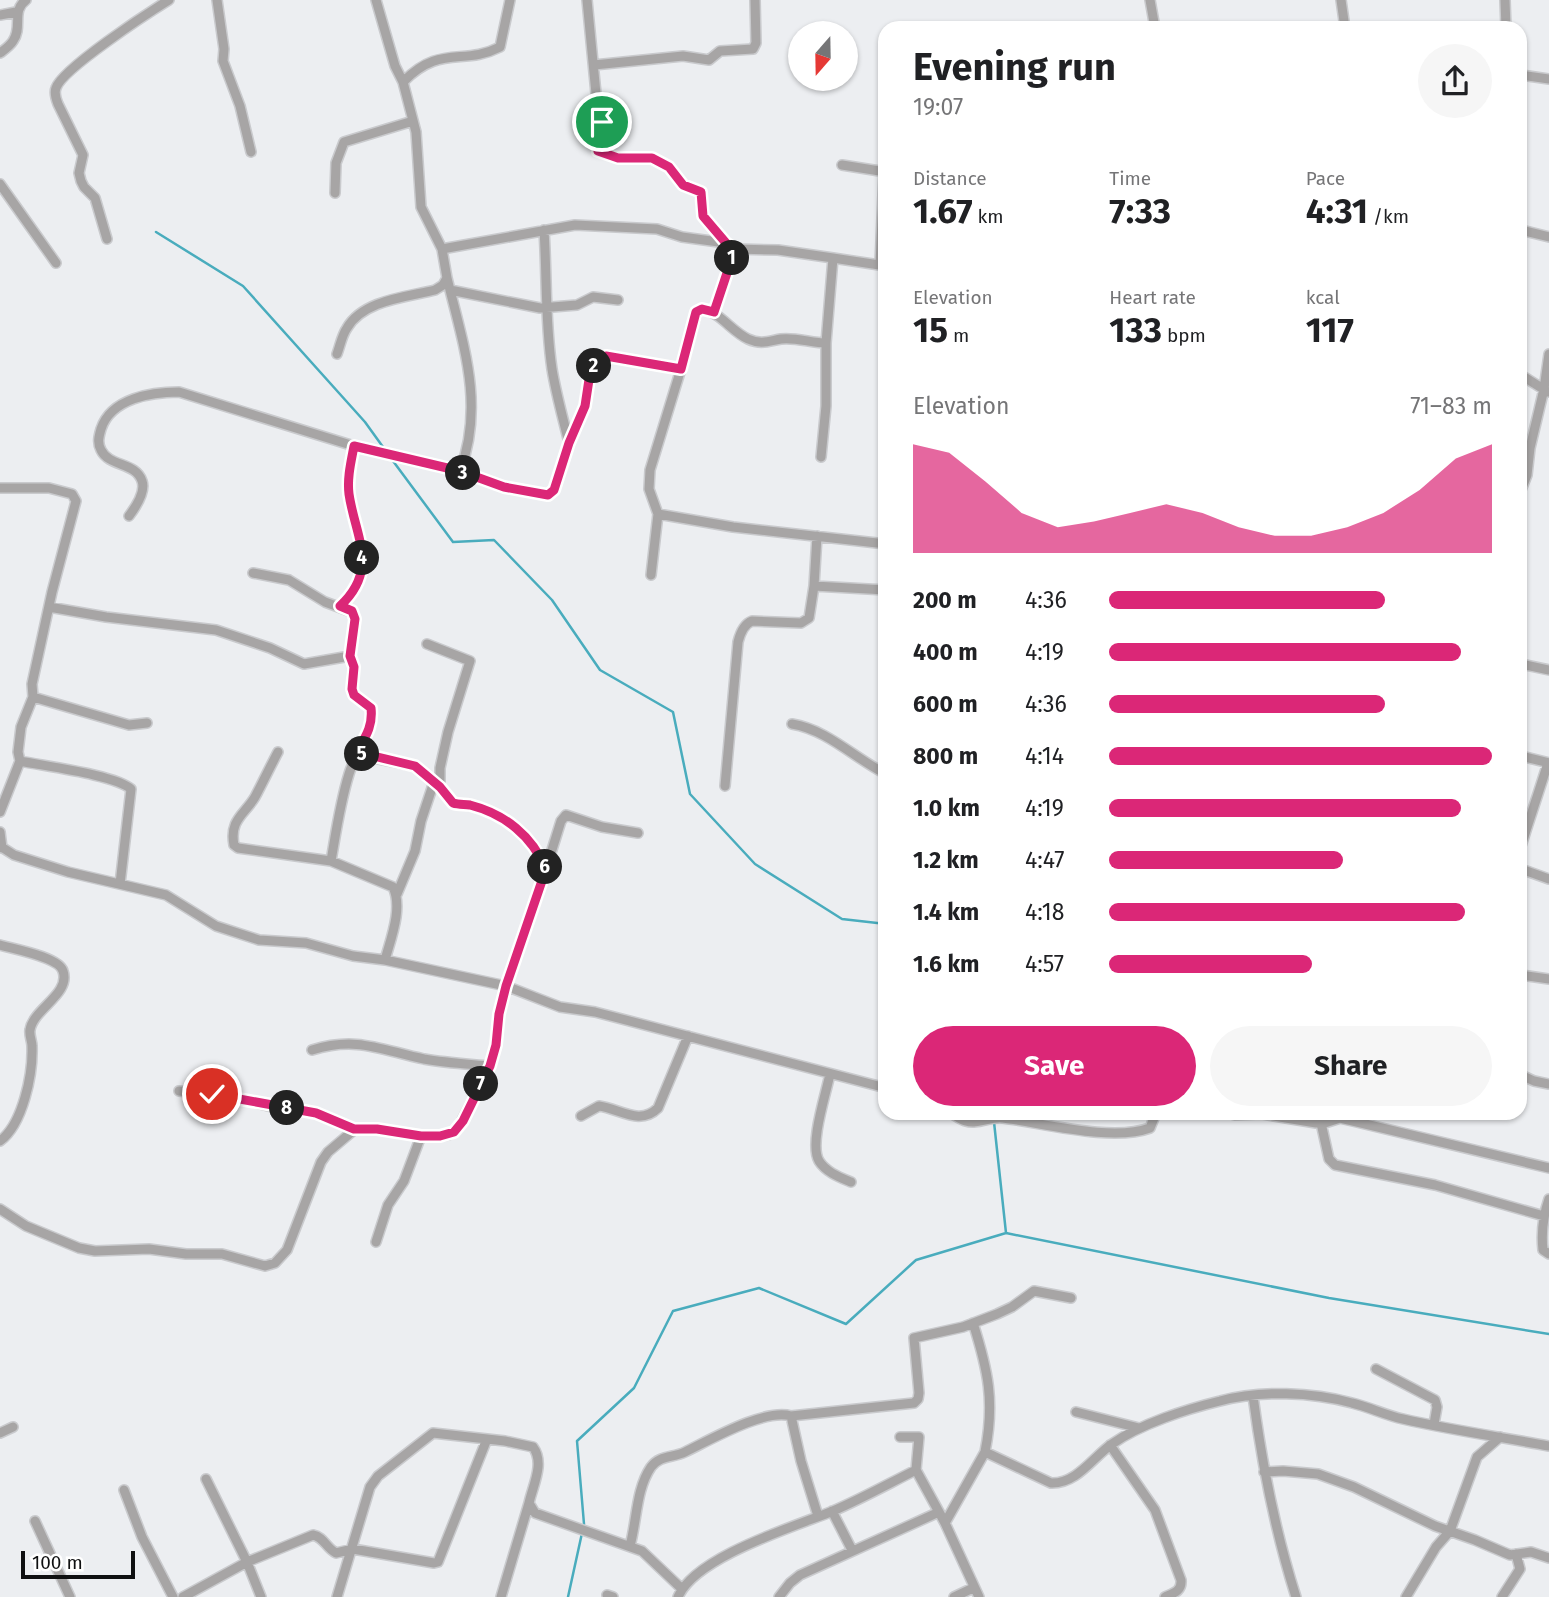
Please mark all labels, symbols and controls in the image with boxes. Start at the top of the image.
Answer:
north arrow [788,21,858,91]
map controls [788,21,858,91]
text: Evening run [913,44,1116,90]
button: share [1418,44,1492,118]
pin [572,92,632,152]
text: 19:07 [913,93,963,121]
icon: arrive [583,103,621,141]
text: Distance [913,167,987,190]
text: Time [1109,167,1151,190]
text: Pace [1306,167,1345,190]
text: 1.67 [913,190,973,232]
text: 7:33 [1109,190,1171,232]
text: 4:31 [1306,190,1368,232]
text: km [973,205,1004,228]
text: /km [1368,205,1409,228]
pin: 1 [714,240,750,276]
text: 1 [727,246,736,269]
text: Elevation [913,286,993,309]
text: Heart rate [1109,286,1196,309]
text: kcal [1306,286,1340,309]
text: 15 [913,309,948,351]
text: 133 [1109,309,1162,351]
text: 117 [1306,309,1354,351]
text: m [948,324,969,347]
text: bpm [1162,324,1206,347]
pin: 2 [576,348,612,384]
text: 2 [589,354,598,377]
text: Elevation [913,392,1009,420]
text: 71–83 m [1410,392,1492,420]
pin: 3 [446,456,480,490]
text: 3 [458,461,467,484]
pin: 4 [344,540,380,576]
text: 4 [356,546,367,569]
text: 200 m [913,586,977,614]
text: 4:36 [1025,586,1067,614]
text: 400 m [913,638,978,666]
text: 4:19 [1025,638,1064,666]
text: 600 m [913,690,978,718]
text: 4:36 [1025,690,1067,718]
pin: 5 [344,736,380,772]
text: 5 [356,742,367,765]
text: 800 m [913,742,978,770]
text: 4:14 [1025,742,1064,770]
text: 1.0 km [913,794,980,822]
text: 4:19 [1025,794,1064,822]
text: 1.2 km [913,846,979,874]
text: 4:47 [1025,846,1065,874]
pin: 6 [528,850,562,884]
text: 6 [539,855,550,878]
text: 1.4 km [913,898,979,926]
text: 4:18 [1025,898,1064,926]
text: 1.6 km [913,950,980,978]
text: 4:57 [1025,950,1064,978]
button: Save [913,1026,1196,1106]
button: Share [1210,1026,1492,1106]
pin [182,1064,242,1124]
pin: 7 [463,1066,498,1102]
text: 7 [476,1072,485,1095]
icon: check [193,1075,231,1113]
pin: 8 [270,1090,304,1126]
text: 8 [281,1096,292,1119]
scale bar [21,1548,135,1580]
text: 100 m [32,1551,83,1574]

